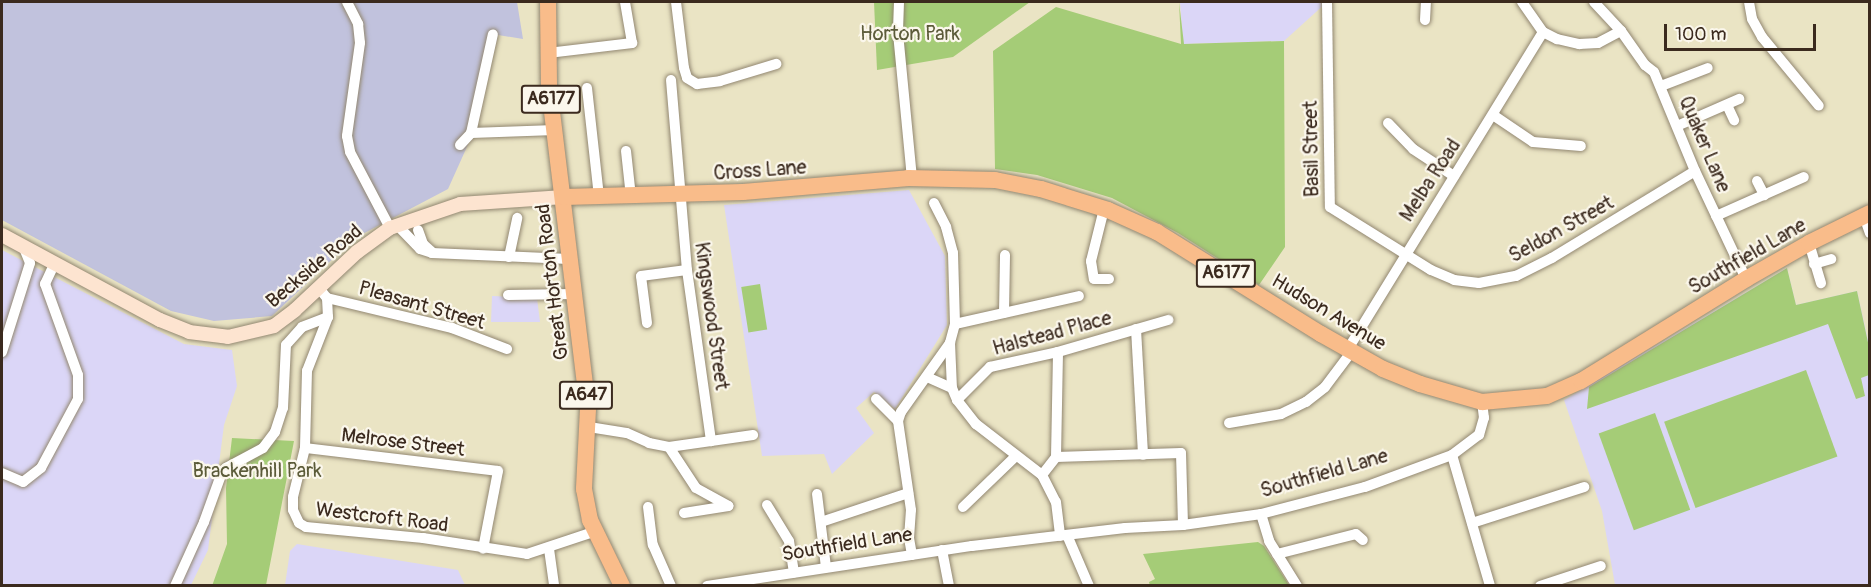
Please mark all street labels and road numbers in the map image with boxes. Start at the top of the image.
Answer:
road number: A6177 [520,84,582,114]
street label: Quaker Lane [1674,92,1736,196]
street label: Basil Street [1298,101,1324,197]
street label: Melba Road [1394,134,1466,226]
street label: Cross Lane [713,155,807,185]
street label: Seldon Street [1504,190,1618,268]
street label: Great Horton Road [531,203,573,361]
street label: Southfield Lane [1684,213,1810,299]
street label: Beckside Road [261,219,367,313]
street label: Kingswood Street [690,240,734,392]
road number: A6177 [1194,258,1258,288]
street label: Hudson Avenue [1267,268,1391,356]
street label: Pleasant Street [356,275,488,335]
street label: Halstead Place [990,306,1114,360]
road number: A647 [558,380,614,410]
street label: Melrose Street [340,423,466,461]
street label: Southfield Lane [1257,443,1391,503]
street label: Westcroft Road [314,497,450,537]
street label: Southfield Lane [780,522,914,566]

